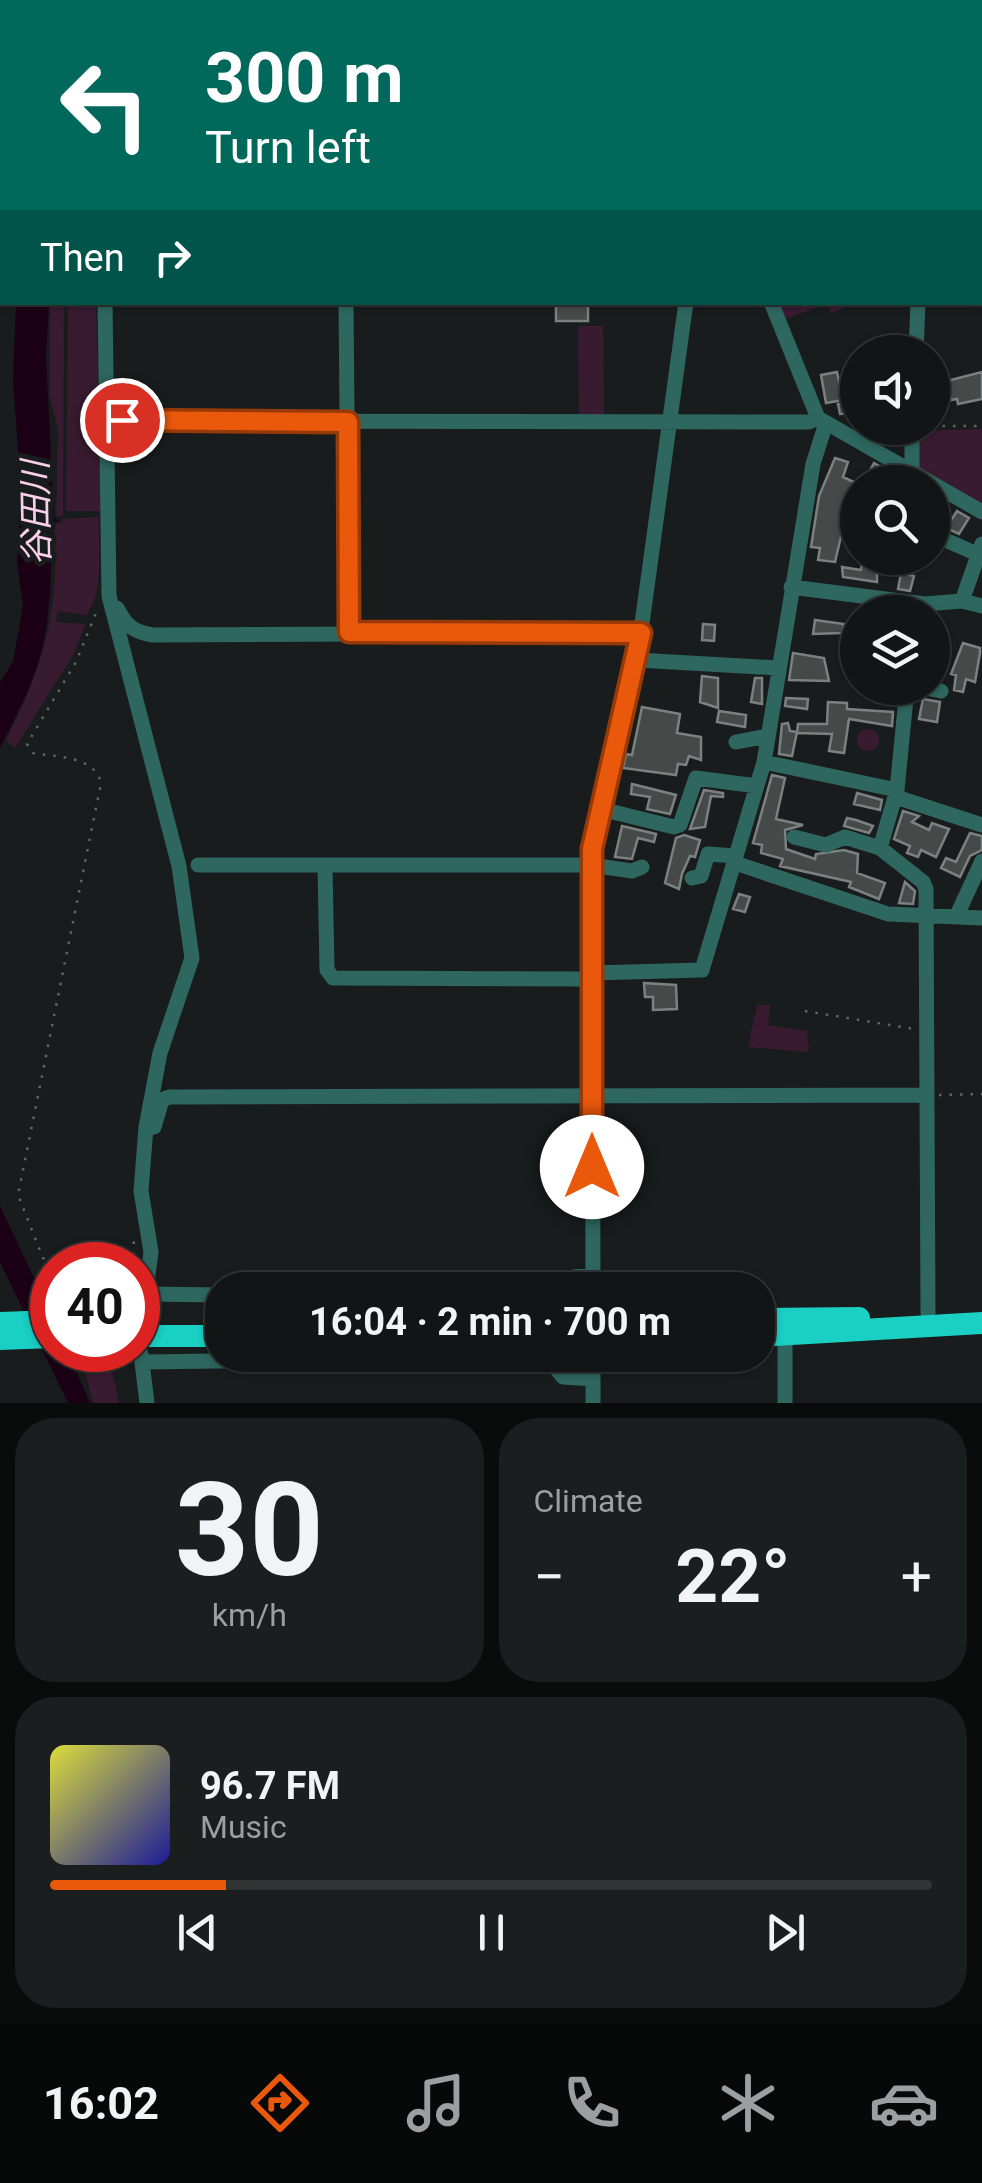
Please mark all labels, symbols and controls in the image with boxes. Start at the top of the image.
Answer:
text: 300 m [205,37,404,119]
icon: left [40,40,170,170]
text: Turn left [205,121,371,174]
icon: right [145,230,200,285]
text: Then [40,236,125,280]
map controls [840,335,950,705]
button: sound [840,335,950,445]
pin [80,378,165,463]
icon: arrive [95,393,150,448]
water label: 谷田川 [15,456,58,566]
button: search [840,465,950,575]
button: layers [840,595,950,705]
position arrow [540,1115,644,1219]
speed limit sign: 40 [30,1242,160,1372]
text: 16:04 · 2 min · 700 m [309,1300,671,1344]
text: 30 [175,1454,324,1607]
text: Climate [534,1482,643,1520]
text: 22° [675,1532,791,1620]
text: − [534,1545,565,1609]
text: + [901,1545,932,1609]
text: km/h [212,1596,287,1634]
text: 96.7 FM [200,1764,340,1808]
text: Music [200,1808,287,1846]
icon: previous [170,1905,225,1960]
icon: pause [464,1905,519,1960]
icon: next [758,1905,813,1960]
icon: directions [245,2068,315,2138]
icon: music [401,2068,471,2138]
icon: phone [557,2068,627,2138]
icon: climate [713,2068,783,2138]
icon: car [869,2068,939,2138]
text: 16:02 [43,2077,159,2130]

